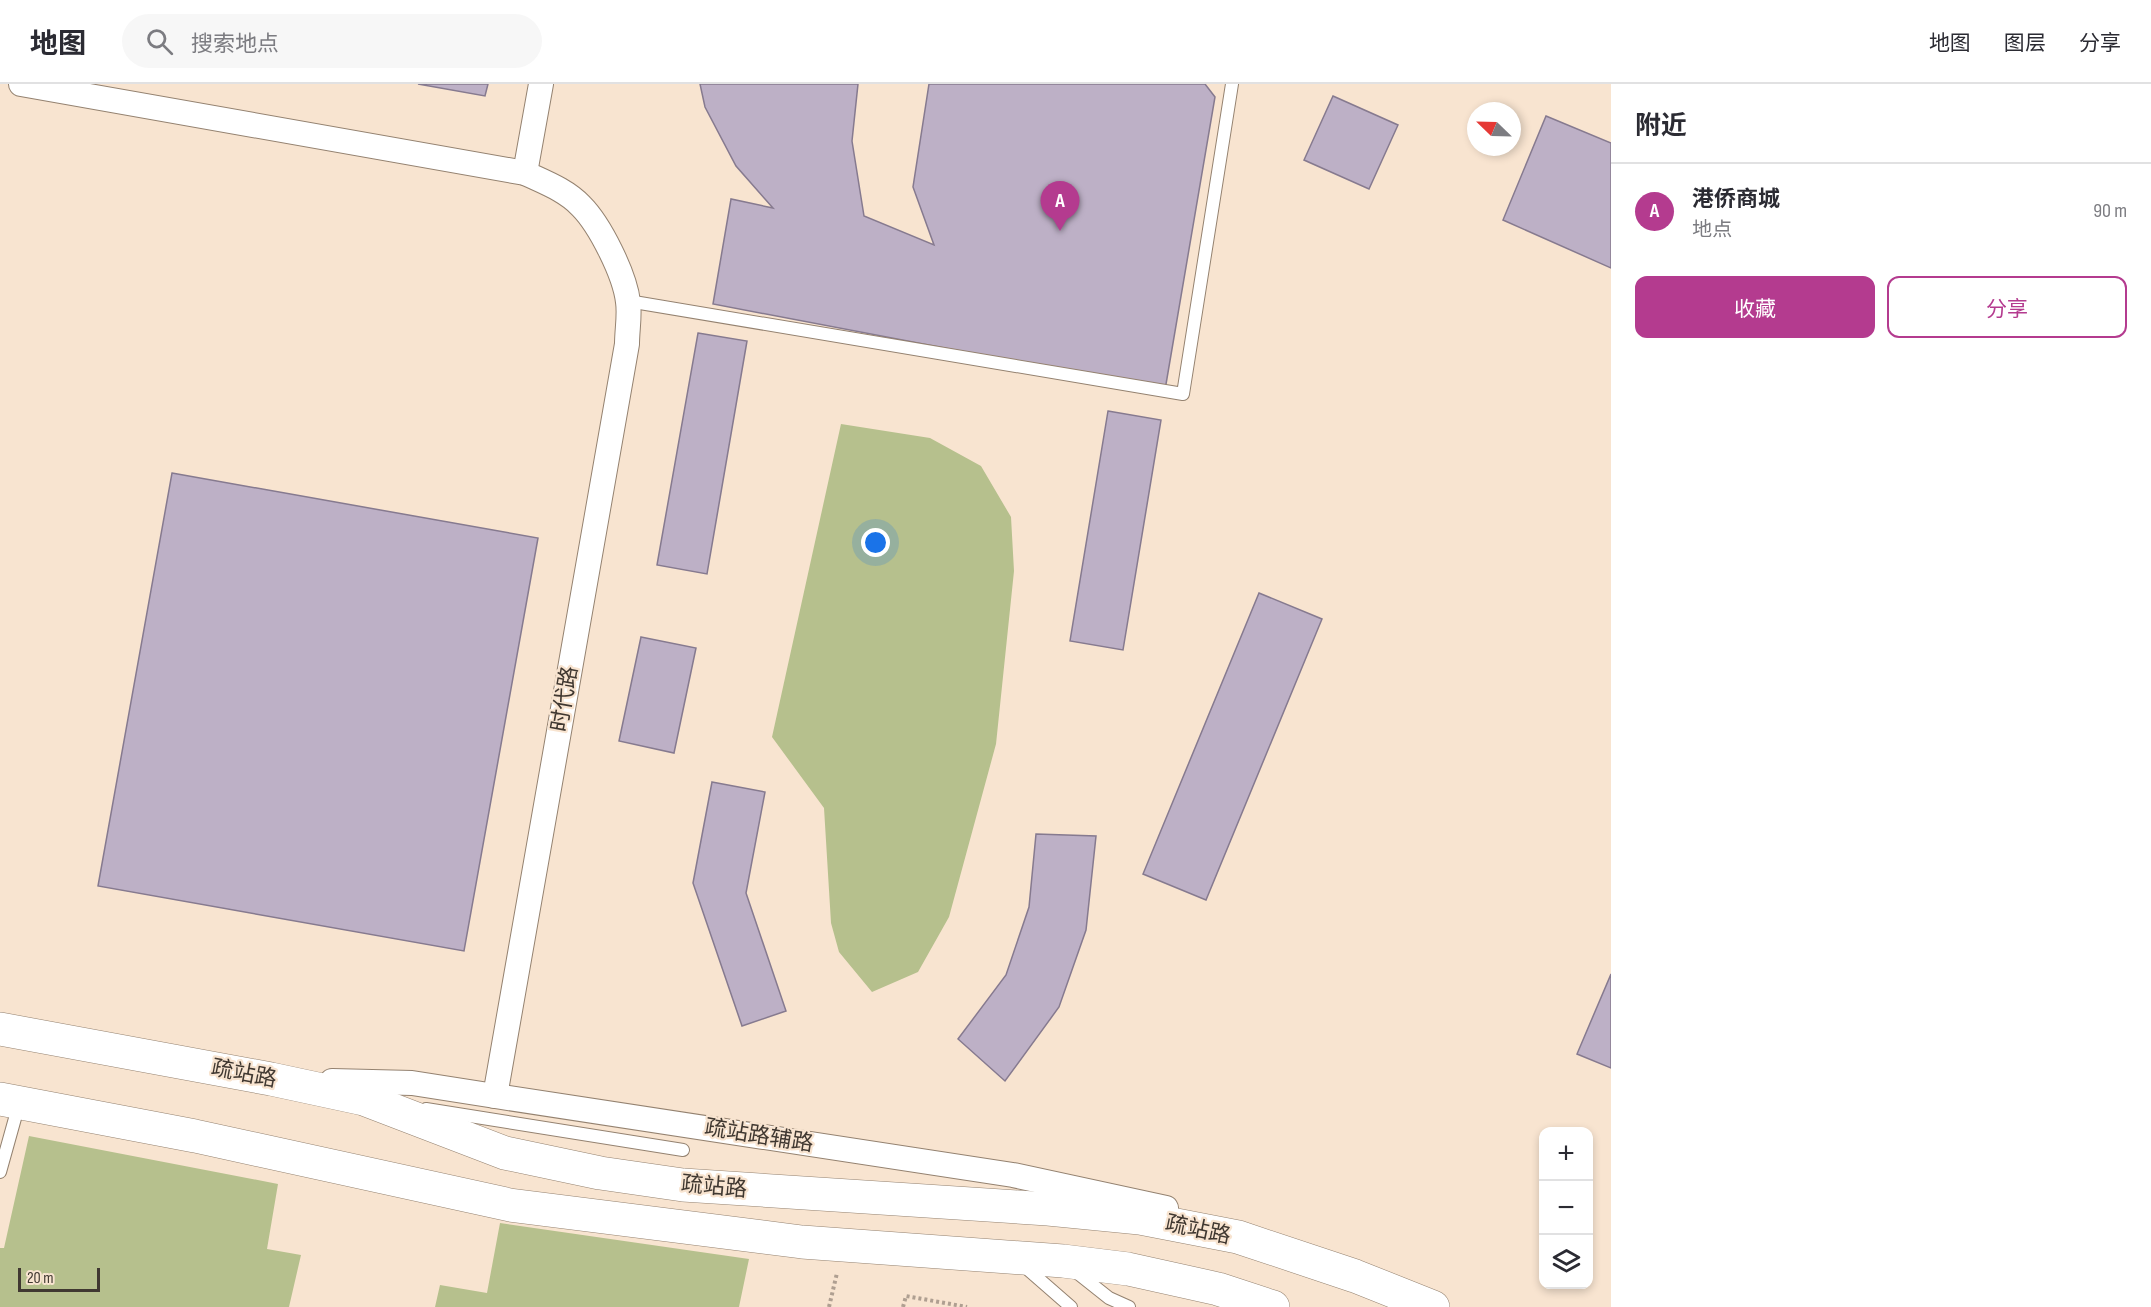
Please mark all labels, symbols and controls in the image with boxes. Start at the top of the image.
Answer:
search box [122,14,542,68]
icon: search [143,25,176,58]
text: 地图 [30,28,86,61]
text: 搜索地点 [191,31,279,58]
text: 地图 [1929,31,1971,56]
text: 图层 [2004,31,2046,56]
text: 分享 [2079,31,2121,56]
north arrow [1467,102,1521,156]
text: 附近 [1635,111,1687,142]
pin: A [1040,182,1080,231]
text: 港侨商城 [1692,186,1780,213]
text: A [1650,199,1659,223]
text: 90 m [2093,199,2127,223]
text: 地点 [1692,218,1732,242]
button: 收藏 [1635,276,1875,338]
button: 分享 [1887,276,2127,338]
your location [861,528,890,557]
street label: 时代路 [546,664,584,734]
street label: 疏站路 [209,1054,279,1094]
street label: 疏站路辅路 [703,1114,815,1158]
map controls [1539,1127,1593,1289]
button: + [1539,1127,1593,1181]
street label: 疏站路 [680,1171,748,1203]
button: − [1539,1181,1593,1235]
street label: 疏站路 [1163,1210,1233,1250]
button: layers [1539,1235,1593,1289]
scale bar [18,1265,100,1292]
text: 20 m [27,1269,54,1288]

